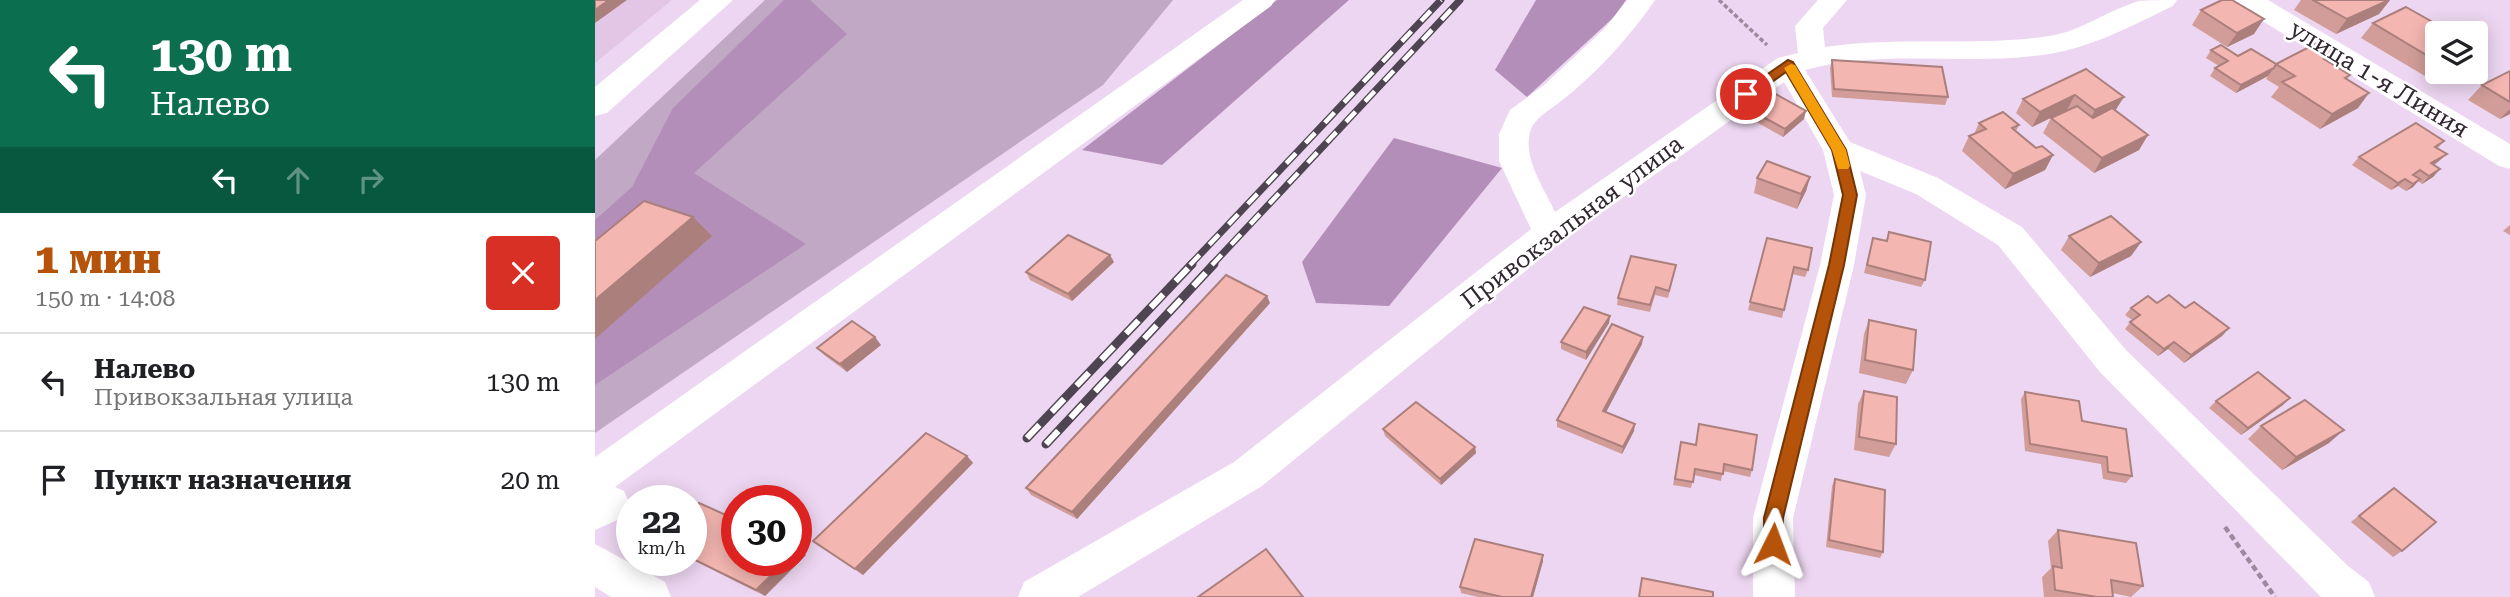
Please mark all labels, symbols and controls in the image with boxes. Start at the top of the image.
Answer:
street label: улица 1-я Линия [2285,15,2473,143]
map controls [2425,21,2488,84]
button: layers [2425,21,2488,84]
text: 130 m [150,26,292,83]
icon: left [35,28,126,119]
pin [1716,64,1776,124]
icon: arrive [1727,75,1765,113]
text: Налево [150,85,270,123]
street label: Привокзальная улица [1456,129,1688,315]
icon: left [206,161,244,199]
icon: ahead [279,161,317,199]
icon: right [352,161,390,199]
text: 1 мин [35,234,161,283]
button: close [486,236,560,310]
text: 150 m · 14:08 [35,285,175,312]
text: Налево [94,354,195,384]
icon: left [35,363,73,401]
text: 130 m [486,367,560,397]
text: Привокзальная улица [94,384,353,411]
icon: arrive [35,461,73,499]
text: Пункт назначения [94,465,351,495]
text: 20 m [501,465,560,495]
speed limit sign: 30 [721,485,812,576]
text: 22 [642,501,681,542]
position arrow [1736,507,1810,581]
text: km/h [637,537,686,558]

